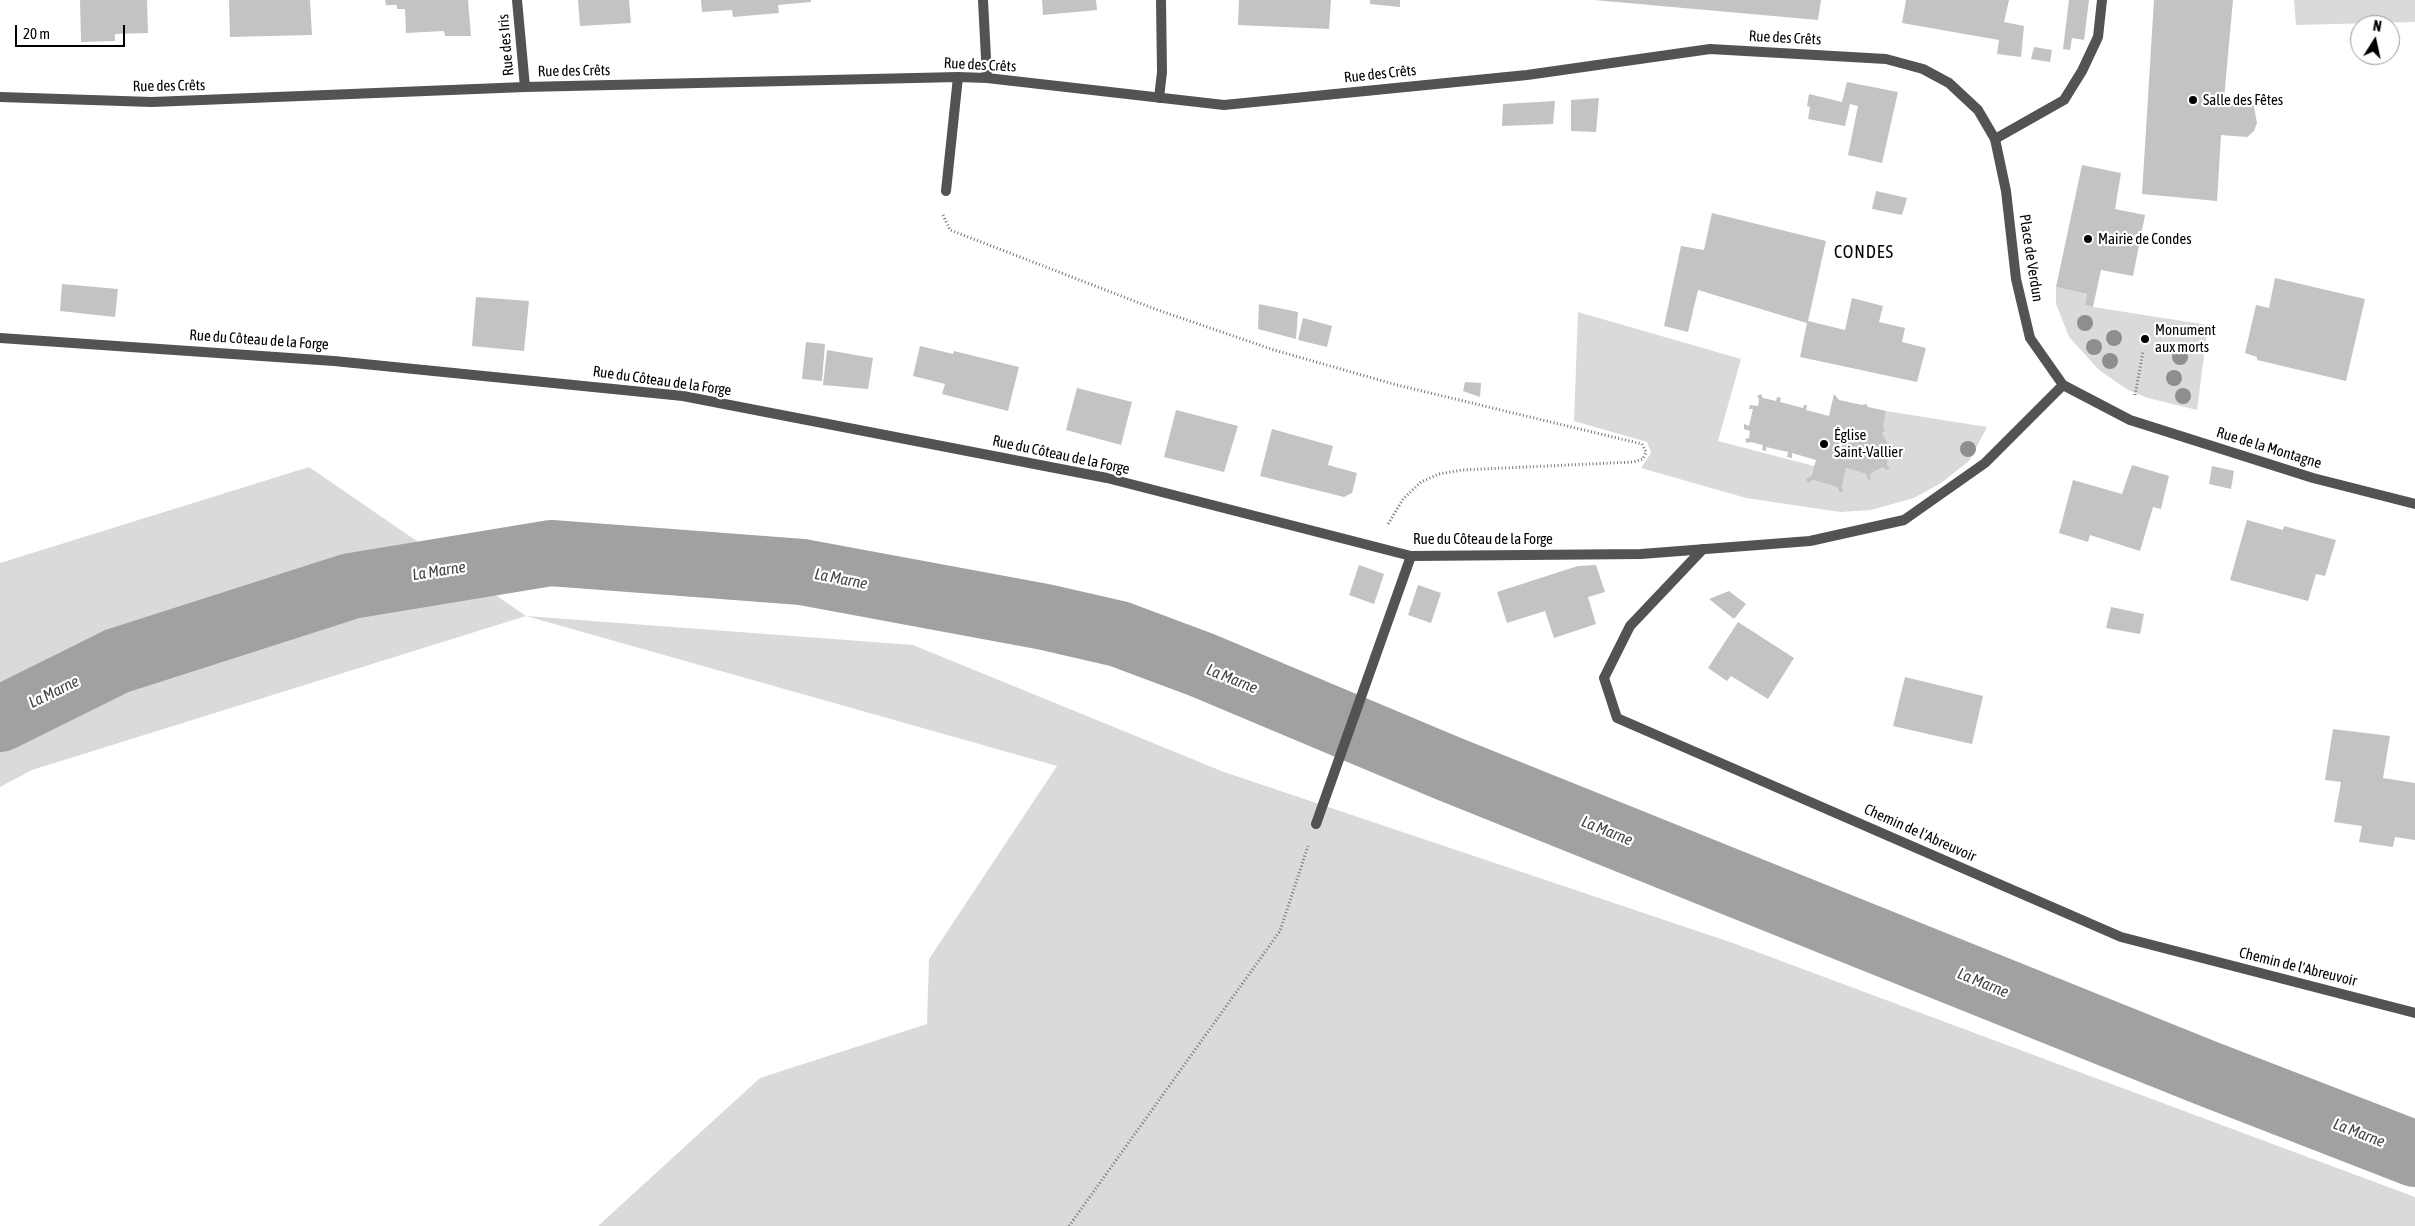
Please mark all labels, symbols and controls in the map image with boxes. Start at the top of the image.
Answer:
street label: Rue des Iris [494,13,518,77]
scale bar [18,15,128,47]
north arrow [2350,15,2400,65]
text: N [2372,18,2383,35]
text: 20 m [23,25,50,42]
street label: Rue des Crêts [1748,27,1822,49]
street label: Rue des Crêts [943,54,1017,76]
street label: Rue des Crêts [538,61,610,81]
street label: Rue des Crêts [1343,61,1417,87]
street label: Rue des Crêts [133,76,205,96]
place label: Salle des Fêtes [2203,91,2283,109]
marker: Salle des Fêtes [2187,94,2199,106]
street label: Place de Verdun [2015,213,2047,303]
place label: Mairie de Condes [2098,230,2191,248]
marker: Mairie de Condes [2082,233,2094,245]
district label: CONDES [1833,241,1895,263]
place label: Monument aux morts [2155,321,2216,356]
street label: Rue du Côteau de la Forge [189,326,329,354]
marker: Monument aux morts [2139,333,2151,345]
street label: Rue du Côteau de la Forge [592,362,732,400]
street label: Rue de la Montagne [2214,423,2324,473]
place label: Église Saint-Vallier [1834,426,1903,461]
street label: Rue du Côteau de la Forge [991,432,1131,478]
marker: Église Saint-Vallier [1818,438,1830,450]
street label: Rue du Côteau de la Forge [1413,530,1553,548]
water label: La Marne [411,557,467,585]
water label: La Marne [813,564,869,594]
water label: La Marne [1203,660,1261,698]
water label: La Marne [26,672,82,712]
street label: Chemin de l'Abreuvoir [1861,800,1979,866]
water label: La Marne [1578,812,1636,850]
street label: Chemin de l'Abreuvoir [2237,944,2359,990]
water label: La Marne [1954,964,2012,1002]
water label: La Marne [2330,1114,2388,1152]

